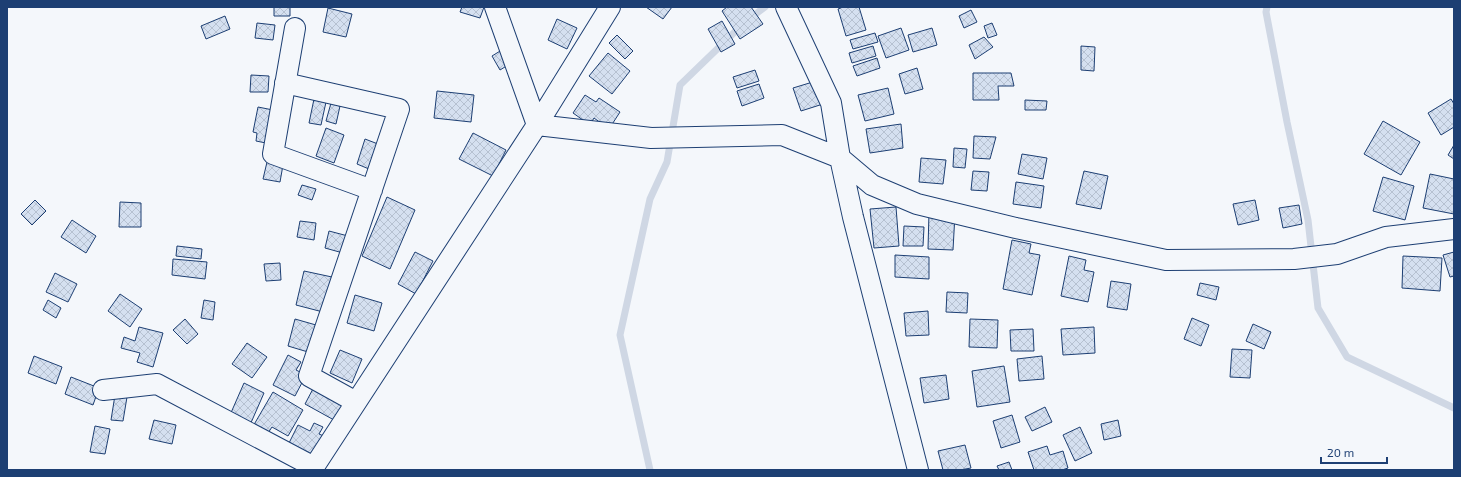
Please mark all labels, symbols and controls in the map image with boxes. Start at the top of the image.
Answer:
scale bar [1321,439,1387,465]
text: 20 m [1327,445,1354,459]

